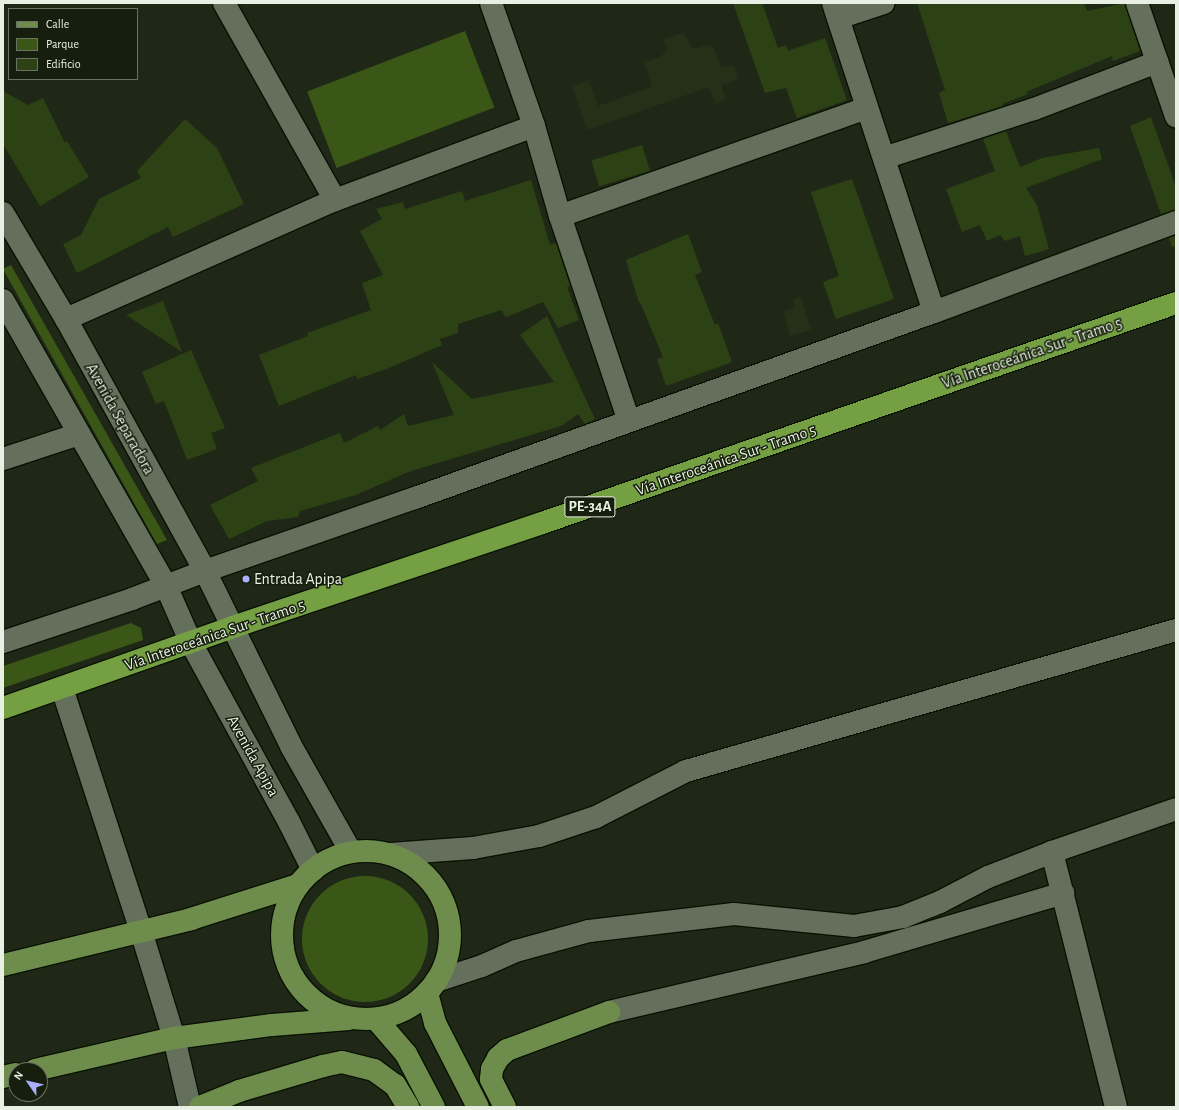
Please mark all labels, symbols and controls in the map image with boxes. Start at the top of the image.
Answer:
legend [8,8,138,80]
text: Calle [46,18,69,30]
text: Parque [46,38,79,50]
text: Edificio [46,58,81,70]
street label: Vía Interoceánica Sur - Tramo 5 [939,313,1125,393]
street label: Avenida Separadora [82,360,158,478]
street label: Vía Interoceánica Sur - Tramo 5 [633,420,819,500]
road number: PE-34A [564,494,616,520]
place label: Entrada Apipa [254,569,342,589]
marker: Entrada Apipa [241,574,251,584]
street label: Vía Interoceánica Sur - Tramo 5 [122,595,308,675]
street label: Avenida Apipa [223,712,283,800]
north arrow [8,1062,48,1102]
text: N [12,1069,25,1082]

